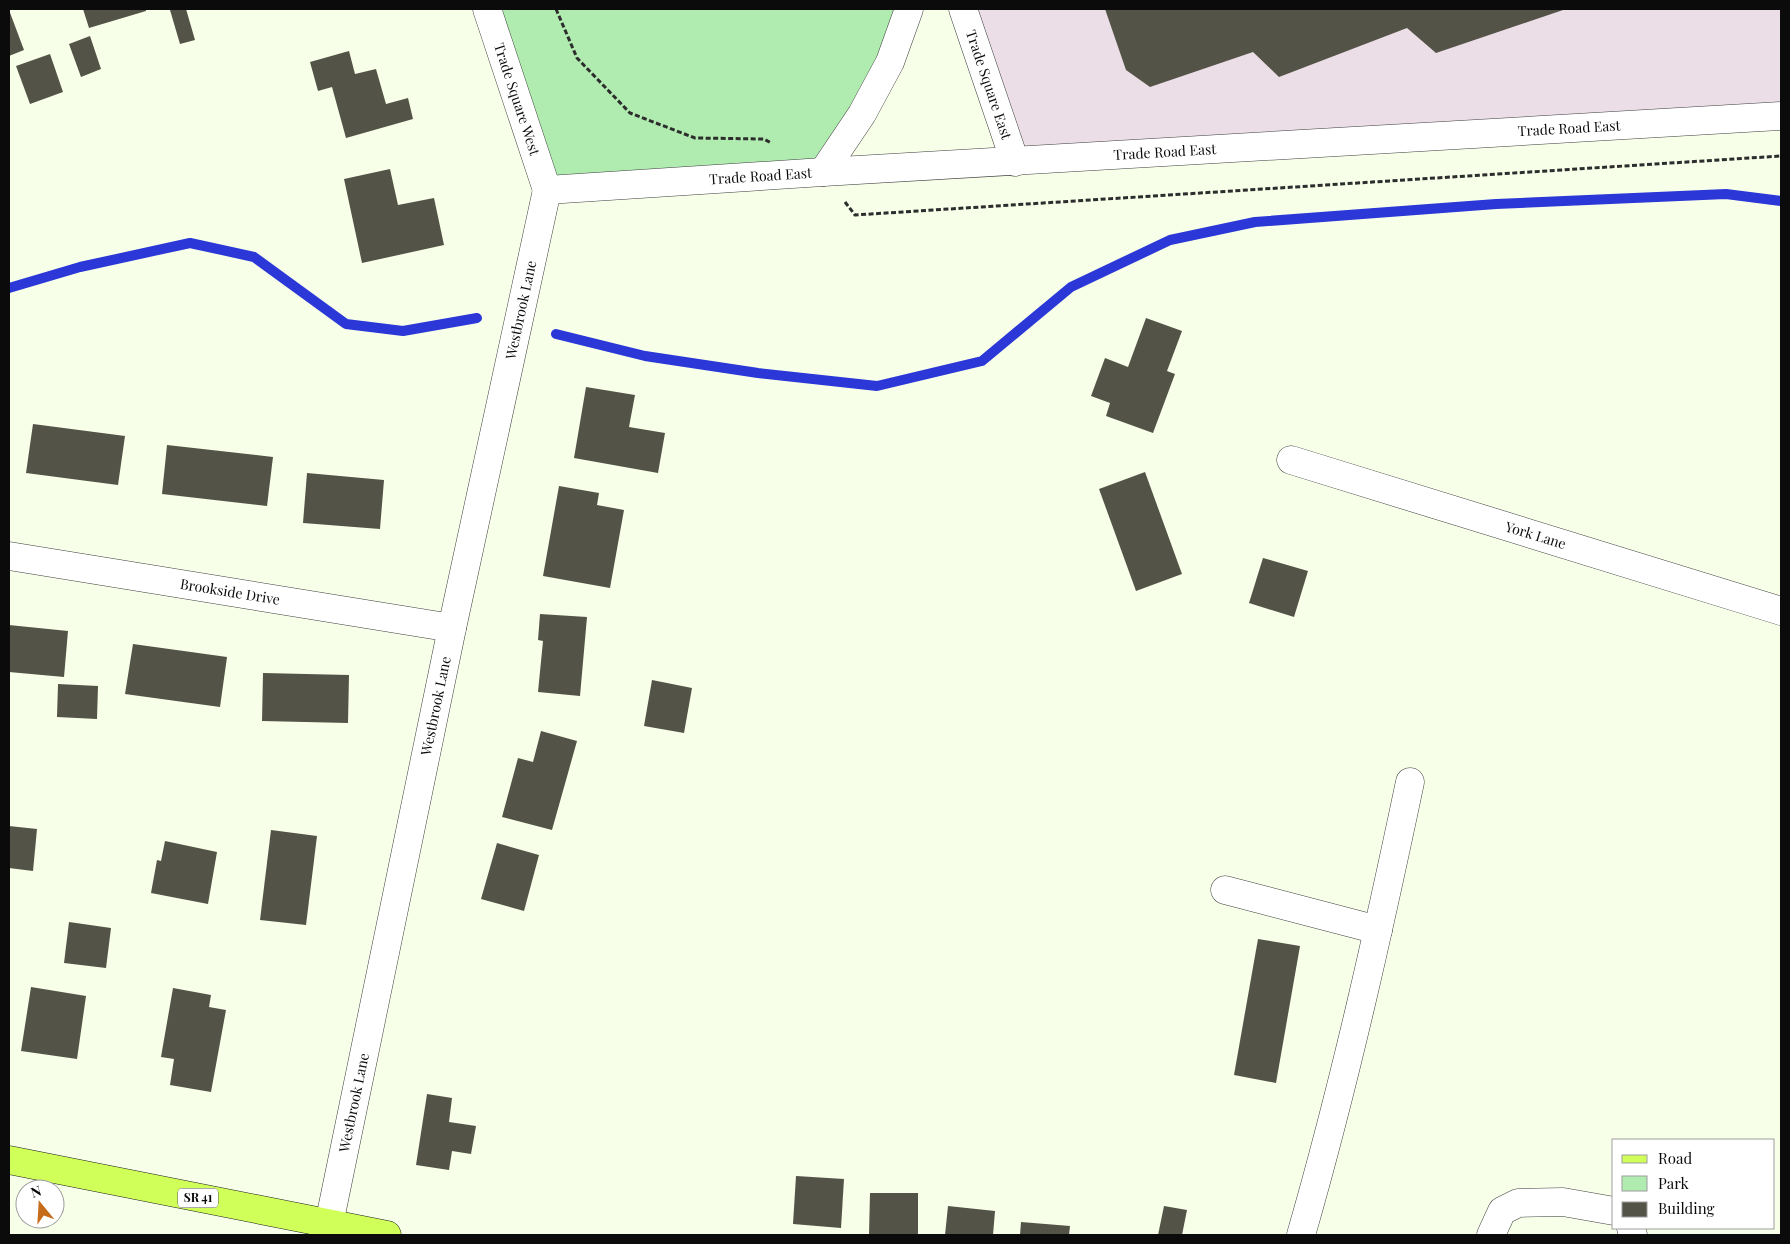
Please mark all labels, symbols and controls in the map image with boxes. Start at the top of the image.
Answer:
street label: Trade Square East [962,27,1017,143]
street label: Trade Square West [490,40,545,159]
street label: Trade Road East [1517,115,1622,140]
street label: Trade Road East [1113,139,1218,164]
street label: Trade Road East [709,163,813,188]
street label: Westbrook Lane [500,259,540,362]
street label: York Lane [1502,516,1569,553]
street label: Brookside Drive [179,574,282,609]
street label: Westbrook Lane [416,655,455,758]
street label: Westbrook Lane [334,1051,373,1155]
legend [1612,1139,1775,1229]
text: Road [1658,1148,1692,1168]
text: Park [1658,1173,1690,1193]
north arrow [15,1179,65,1229]
text: N [28,1181,44,1202]
road number: SR 41 [178,1188,218,1208]
text: Building [1658,1198,1715,1218]

